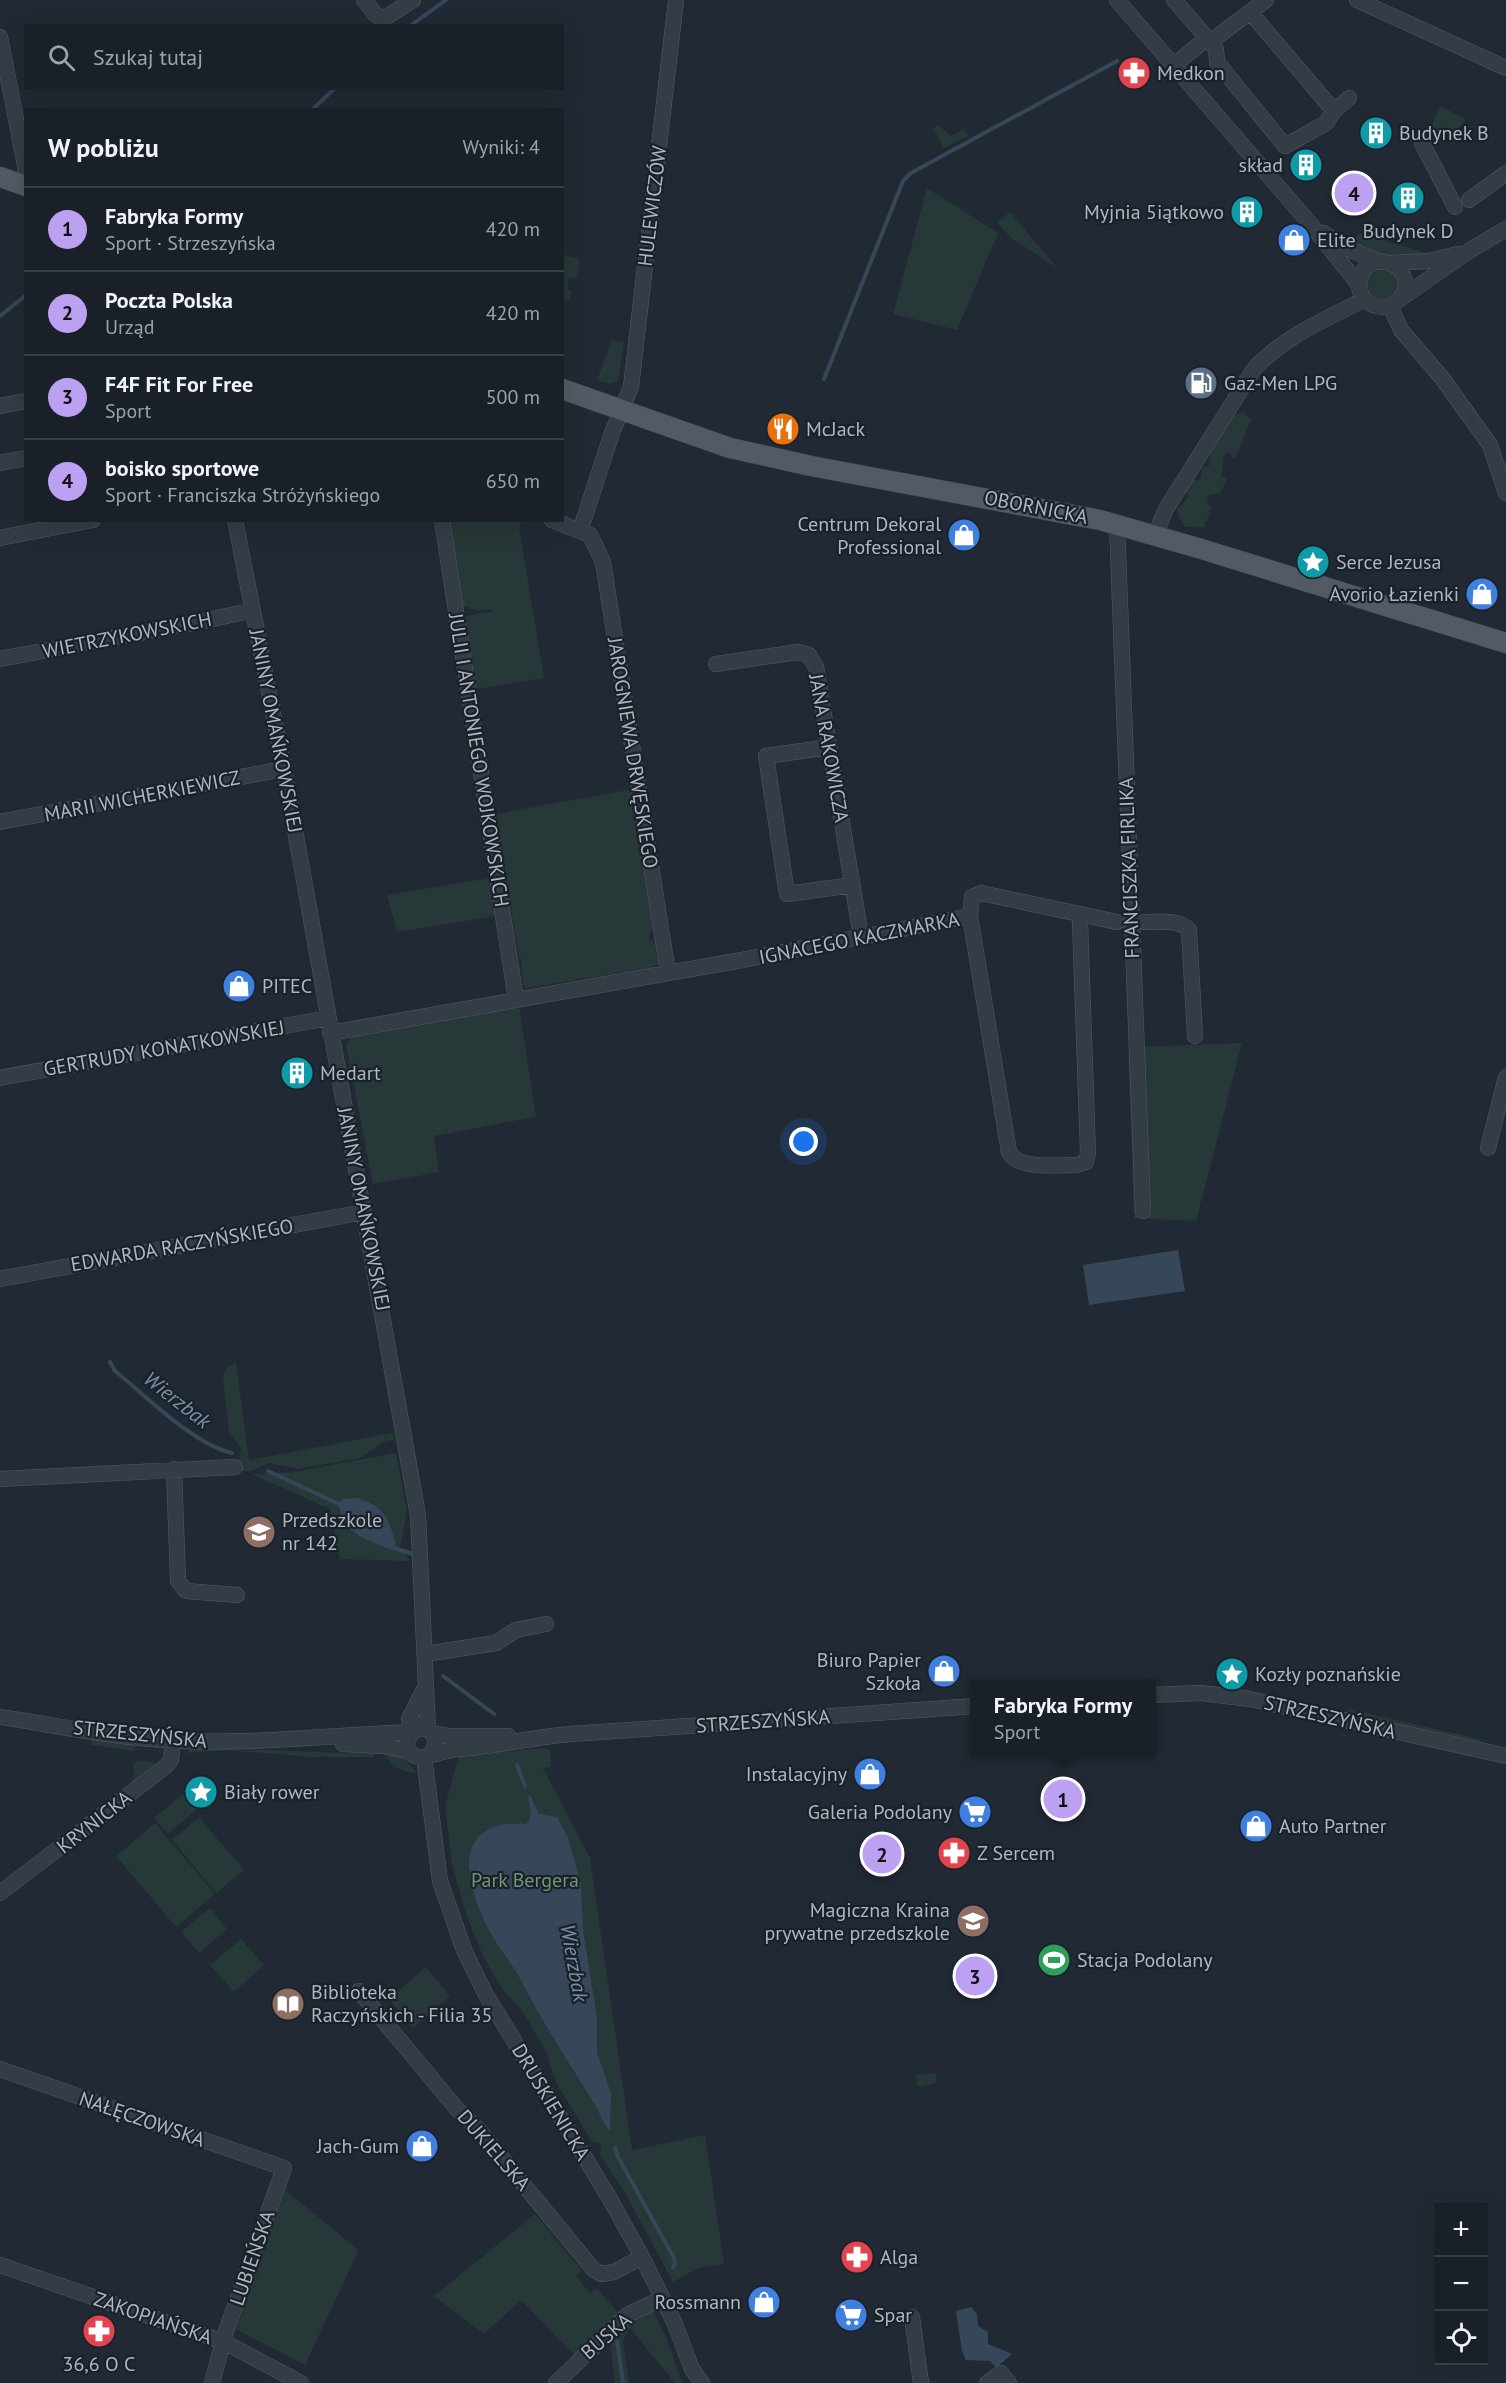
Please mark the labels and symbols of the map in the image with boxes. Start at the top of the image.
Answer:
pharmacy icon: Medkon [1116,55,1152,91]
place label: Medkon [1157,60,1225,86]
building icon: Budynek B [1358,115,1394,151]
place label: Budynek B [1399,120,1489,146]
street label: HULEWICZÓW [632,144,672,268]
building icon: skład [1288,147,1324,183]
place label: skład [1238,152,1283,178]
pin: 4 [1334,170,1374,216]
building icon: Budynek D [1390,180,1426,216]
building icon: Myjnia 5iątkowo [1229,194,1265,230]
place label: Myjnia 5iątkowo [1084,199,1224,225]
place label: Budynek D [1362,218,1454,244]
shop icon: Elite [1276,222,1312,258]
place label: Elite [1317,227,1356,253]
fuel station icon: Gaz-Men LPG [1183,365,1219,401]
place label: Gaz-Men LPG [1224,370,1337,396]
restaurant icon: McJack [765,411,801,447]
place label: McJack [806,416,866,442]
street label: OBORNICKA [982,484,1090,530]
place label: Centrum Dekoral Professional [797,511,941,560]
shop icon: Centrum Dekoral Professional [946,517,982,553]
place icon: Serce Jezusa [1295,544,1331,580]
place label: Serce Jezusa [1336,549,1441,575]
shop icon: Avorio Łazienki [1464,576,1500,612]
place label: Avorio Łazienki [1329,581,1459,607]
street label: WIETRZYKOWSKICH [40,606,214,664]
street label: JULII I ANTONIEGO WOJKOWSKICH [443,610,515,909]
street label: JANINY OMAŃKOWSKIEJ [243,626,309,835]
street label: JAROGNIEWA DRWĘSKIEGO [602,635,664,870]
street label: JANA RAKOWICZA [803,671,855,825]
street label: MARII WICHERKIEWICZ [42,764,242,828]
street label: FRANCISZKA FIRLIKA [1113,777,1145,959]
street label: IGNACEGO KACZMARKA [757,906,962,970]
shop icon: PITEC [221,968,257,1004]
place label: PITEC [262,973,312,999]
street label: GERTRUDY KONATKOWSKIEJ [42,1014,286,1082]
building icon: Medart [279,1055,315,1091]
place label: Medart [320,1060,381,1086]
street label: JANINY OMAŃKOWSKIEJ [331,1104,397,1313]
your location [789,1127,818,1156]
street label: EDWARDA RACZYŃSKIEGO [69,1213,295,1277]
water label: Wierzbak [138,1365,218,1435]
place label: Przedszkole nr 142 [282,1507,382,1556]
school or university icon: Przedszkole nr 142 [241,1514,277,1550]
place label: Biuro Papier Szkoła [817,1647,921,1696]
shop icon: Biuro Papier Szkoła [926,1653,962,1689]
place icon: Kozły poznańskie [1214,1656,1250,1692]
place label: Kozły poznańskie [1255,1661,1401,1687]
street label: STRZESZYŃSKA [1262,1689,1399,1745]
street label: STRZESZYŃSKA [695,1703,831,1739]
street label: STRZESZYŃSKA [72,1714,208,1754]
shop icon: Instalacyjny [852,1756,888,1792]
place label: Instalacyjny [746,1761,848,1787]
place icon: Biały rower [183,1774,219,1810]
pin: 1 [1044,1776,1082,1822]
place label: Biały rower [224,1779,320,1805]
street label: KRYNICKA [51,1784,137,1859]
supermarket icon: Galeria Podolany [957,1794,993,1830]
place label: Galeria Podolany [808,1799,953,1825]
shop icon: Auto Partner [1238,1808,1274,1844]
place label: Auto Partner [1279,1813,1387,1839]
pin: 2 [862,1832,902,1876]
pharmacy icon: Z Sercem [936,1835,972,1871]
place label: Z Sercem [977,1840,1055,1866]
park label: Park Bergera [471,1867,579,1893]
place label: Magiczna Kraina prywatne przedszkole [765,1897,950,1946]
school or university icon: Magiczna Kraina prywatne przedszkole [955,1903,991,1939]
water label: Wierzbak [554,1922,595,2005]
sports icon: Stacja Podolany [1036,1942,1072,1978]
place label: Stacja Podolany [1077,1947,1213,1973]
pin: 3 [956,1954,994,1998]
place label: Biblioteka Raczyńskich - Filia 35 [311,1979,492,2028]
library icon: Biblioteka Raczyńskich - Filia 35 [270,1986,306,2022]
street label: DRUSKIENICKA [506,2039,596,2165]
street label: NAŁĘCZOWSKA [76,2085,209,2153]
street label: DUKIELSKA [452,2104,537,2196]
shop icon: Jach-Gum [404,2128,440,2164]
place label: Jach-Gum [316,2133,399,2159]
street label: LUBIEŃSKA [224,2207,281,2309]
pharmacy icon: Alga [839,2239,875,2275]
place label: Alga [880,2244,918,2270]
shop icon: Rossmann [746,2284,782,2320]
street label: ZAKOPIAŃSKA [91,2286,216,2350]
place label: Rossmann [654,2289,741,2315]
supermarket icon: Spar [833,2297,869,2333]
place label: Spar [874,2302,912,2328]
street label: BUSKA [575,2307,637,2365]
pharmacy icon: 36,6 O C [81,2313,117,2349]
place label: 36,6 O C [63,2351,135,2377]

